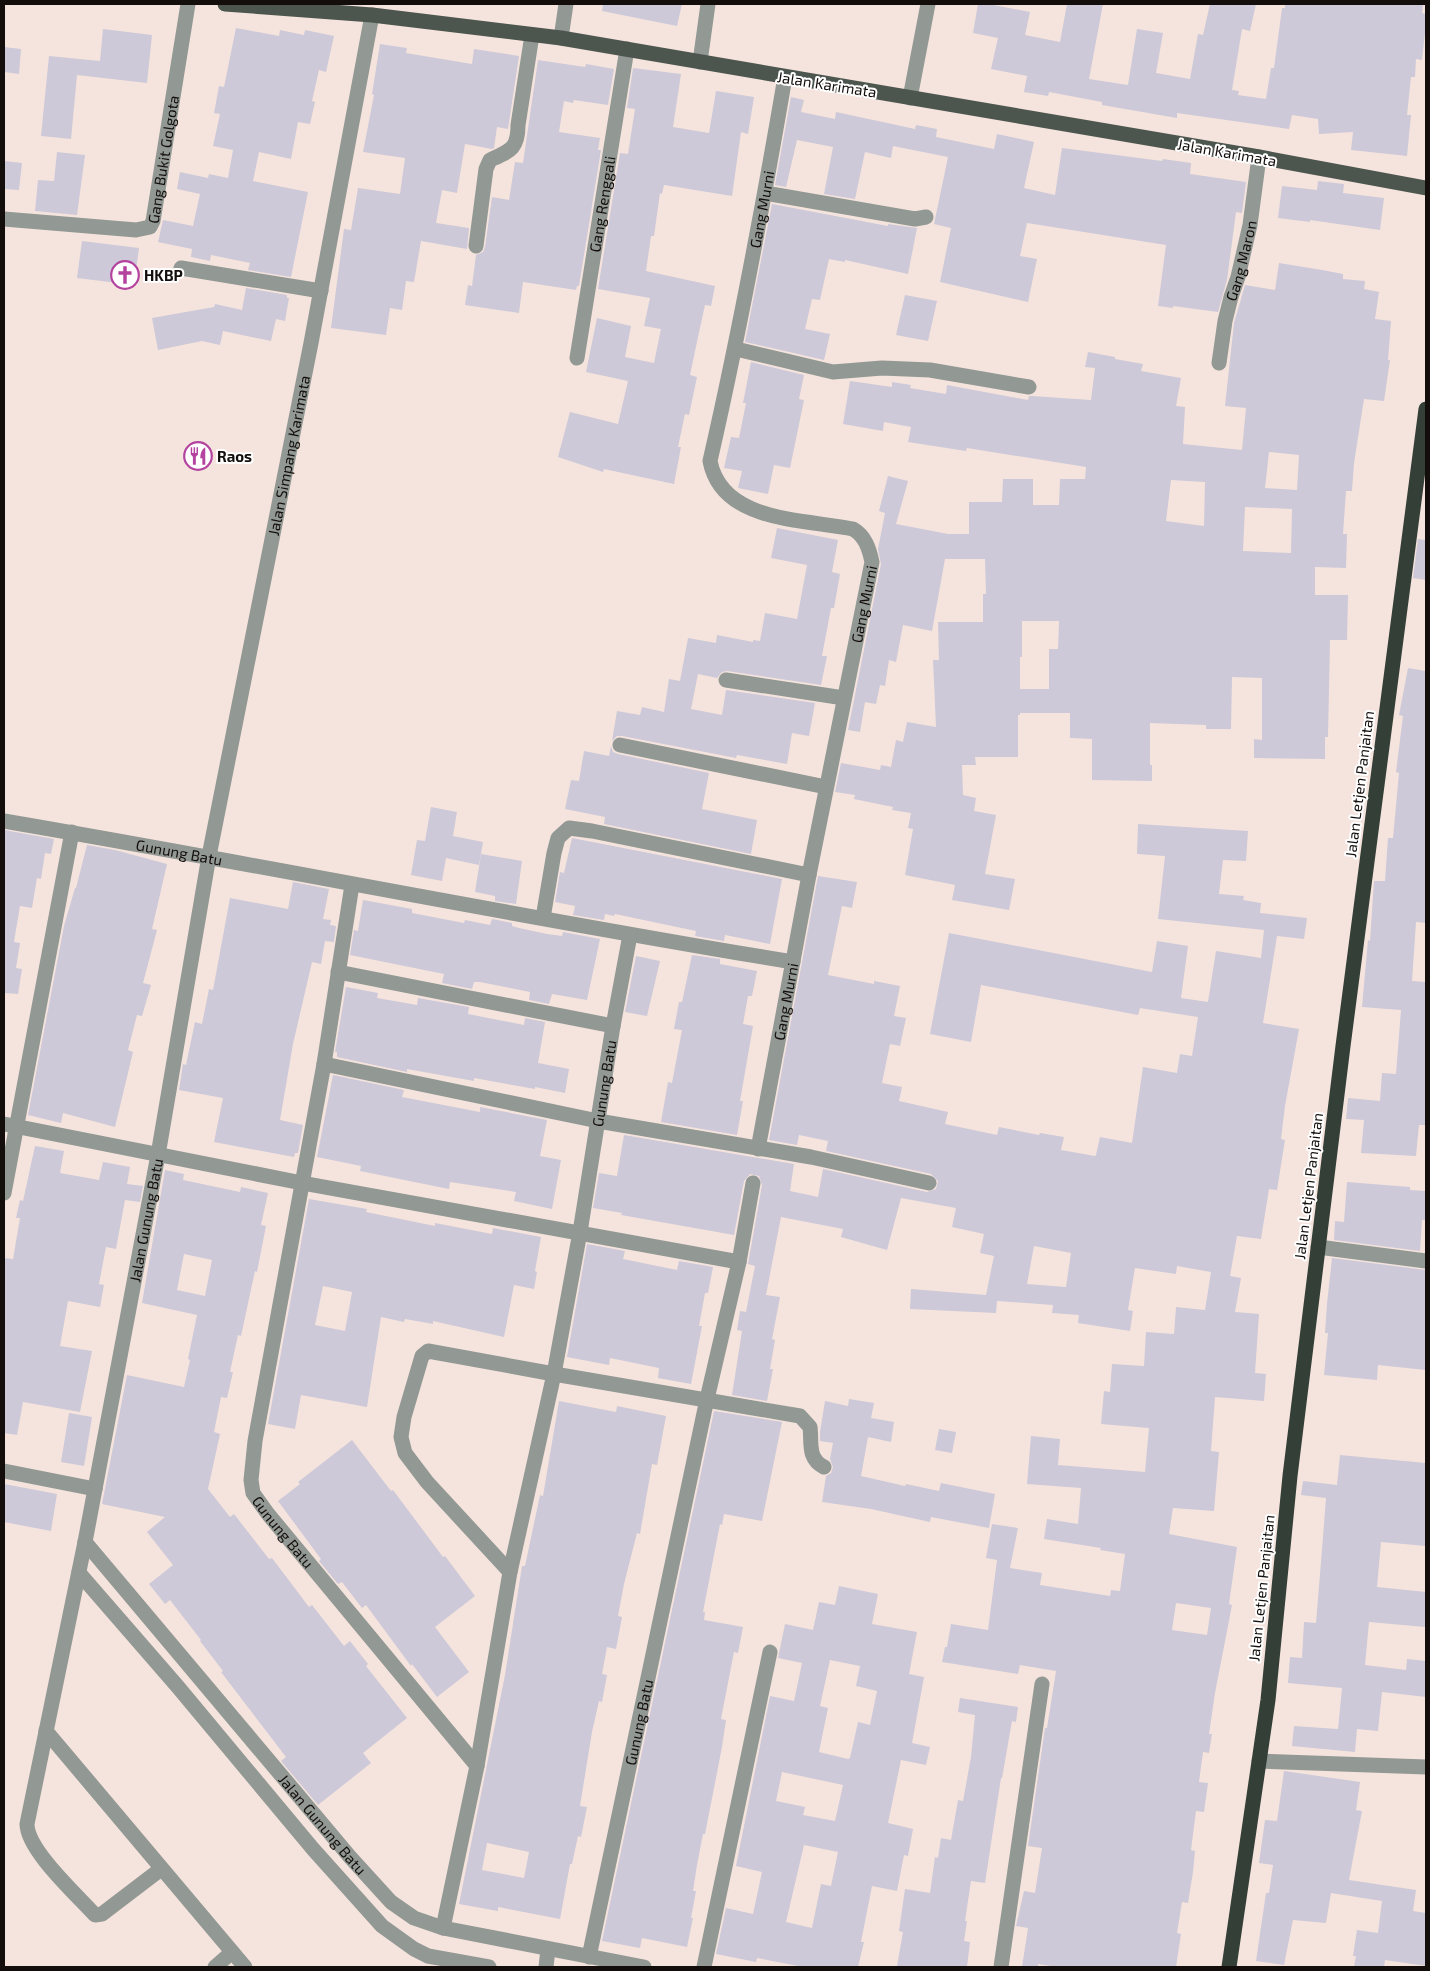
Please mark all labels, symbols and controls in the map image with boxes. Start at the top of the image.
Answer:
street label: Jalan Karimata [776,67,878,101]
street label: Gang Bukit Golgota [144,94,182,225]
street label: Jalan Karimata [1176,134,1278,170]
street label: Gang Renggali [585,155,619,253]
street label: Gang Murni [745,169,777,249]
street label: Gang Maron [1221,219,1260,303]
church icon: HKBP [110,260,140,290]
place label: HKBP [144,266,183,284]
street label: Jalan Simpang Karimata [264,374,313,537]
restaurant icon: Raos [183,441,213,471]
place label: Raos [217,447,252,465]
street label: Gang Murni [847,564,880,644]
street label: Jalan Letjen Panjaitan [1341,710,1378,858]
street label: Gunung Batu [135,835,224,869]
street label: Gang Murni [769,961,801,1042]
street label: Gunung Batu [588,1039,620,1128]
street label: Jalan Letjen Panjaitan [1290,1112,1327,1260]
street label: Jalan Gunung Batu [125,1157,166,1284]
street label: Gunung Batu [249,1492,318,1571]
street label: Jalan Letjen Panjaitan [1244,1514,1279,1662]
street label: Gunung Batu [621,1677,657,1767]
street label: Jalan Gunung Batu [275,1770,370,1878]

